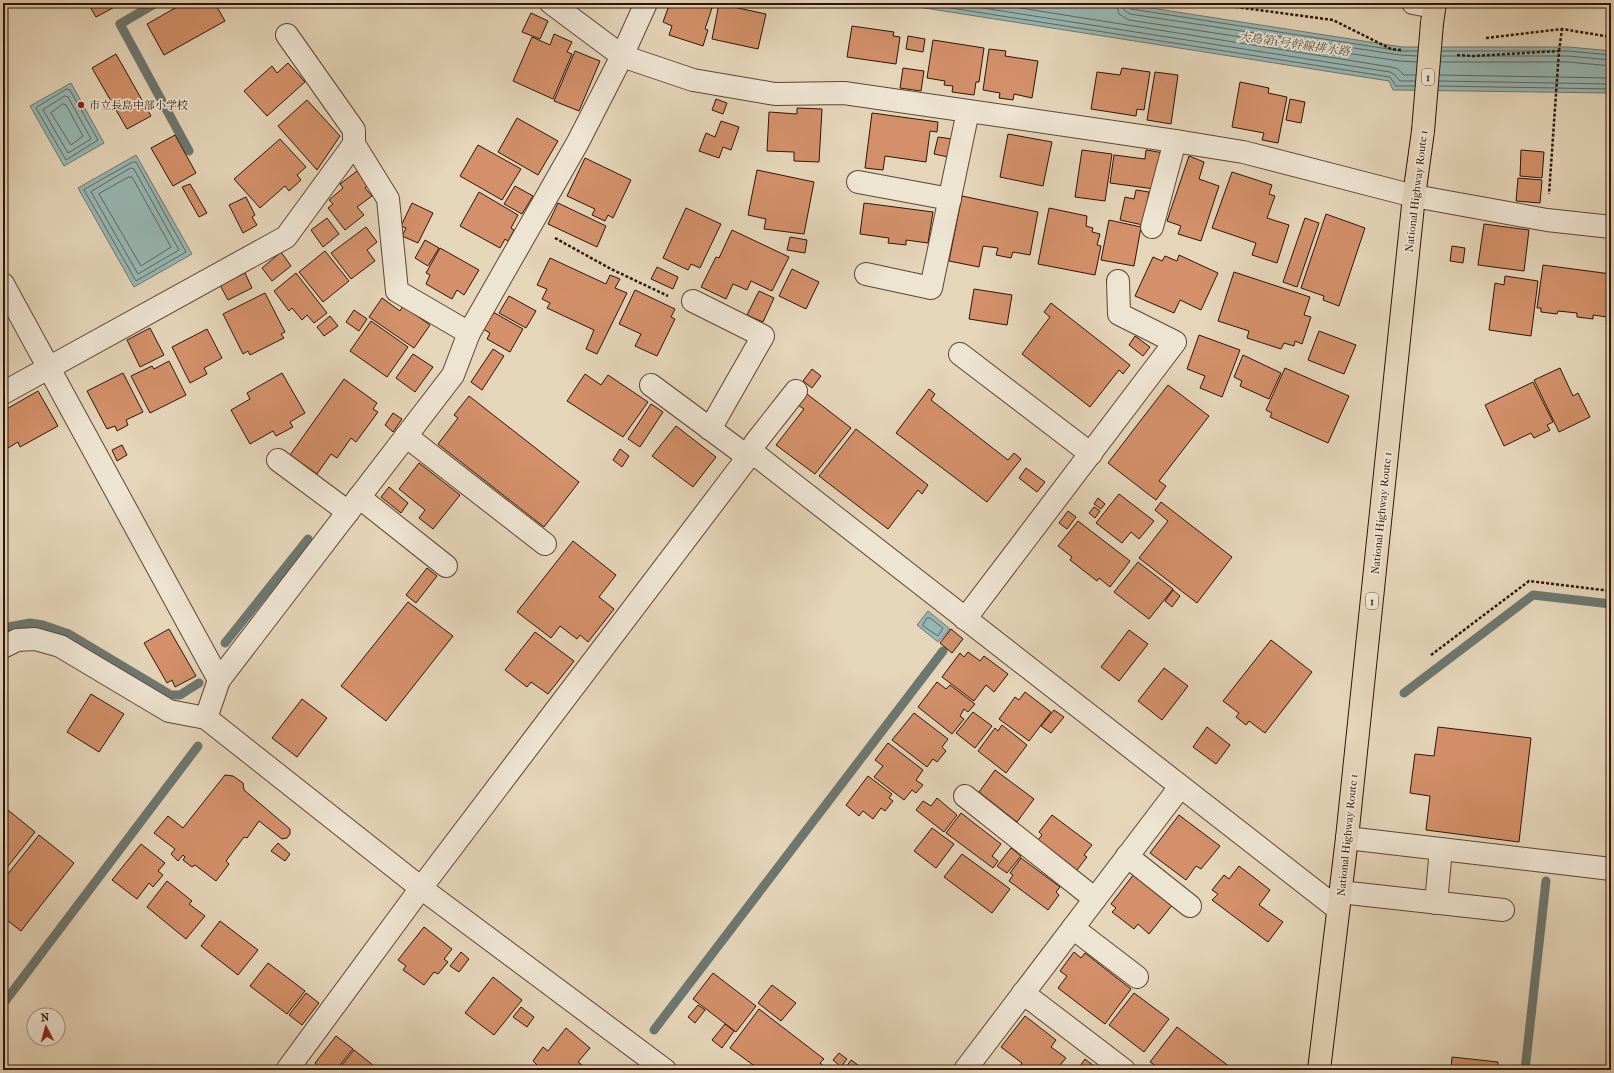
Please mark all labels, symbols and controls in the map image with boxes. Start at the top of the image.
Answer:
water label: 大島第1号幹線排水路 [1237,29,1352,59]
road number: 1 [1422,69,1434,85]
place label: 市立長島中部小学校 [89,99,188,112]
marker: 市立長島中部小学校 [76,100,86,110]
street label: National Highway Route 1 [1403,129,1430,253]
street label: National Highway Route 1 [1369,451,1394,575]
road number: 1 [1366,593,1378,609]
street label: National Highway Route 1 [1335,773,1360,897]
north arrow [26,1007,66,1047]
text: N [40,1011,50,1024]

